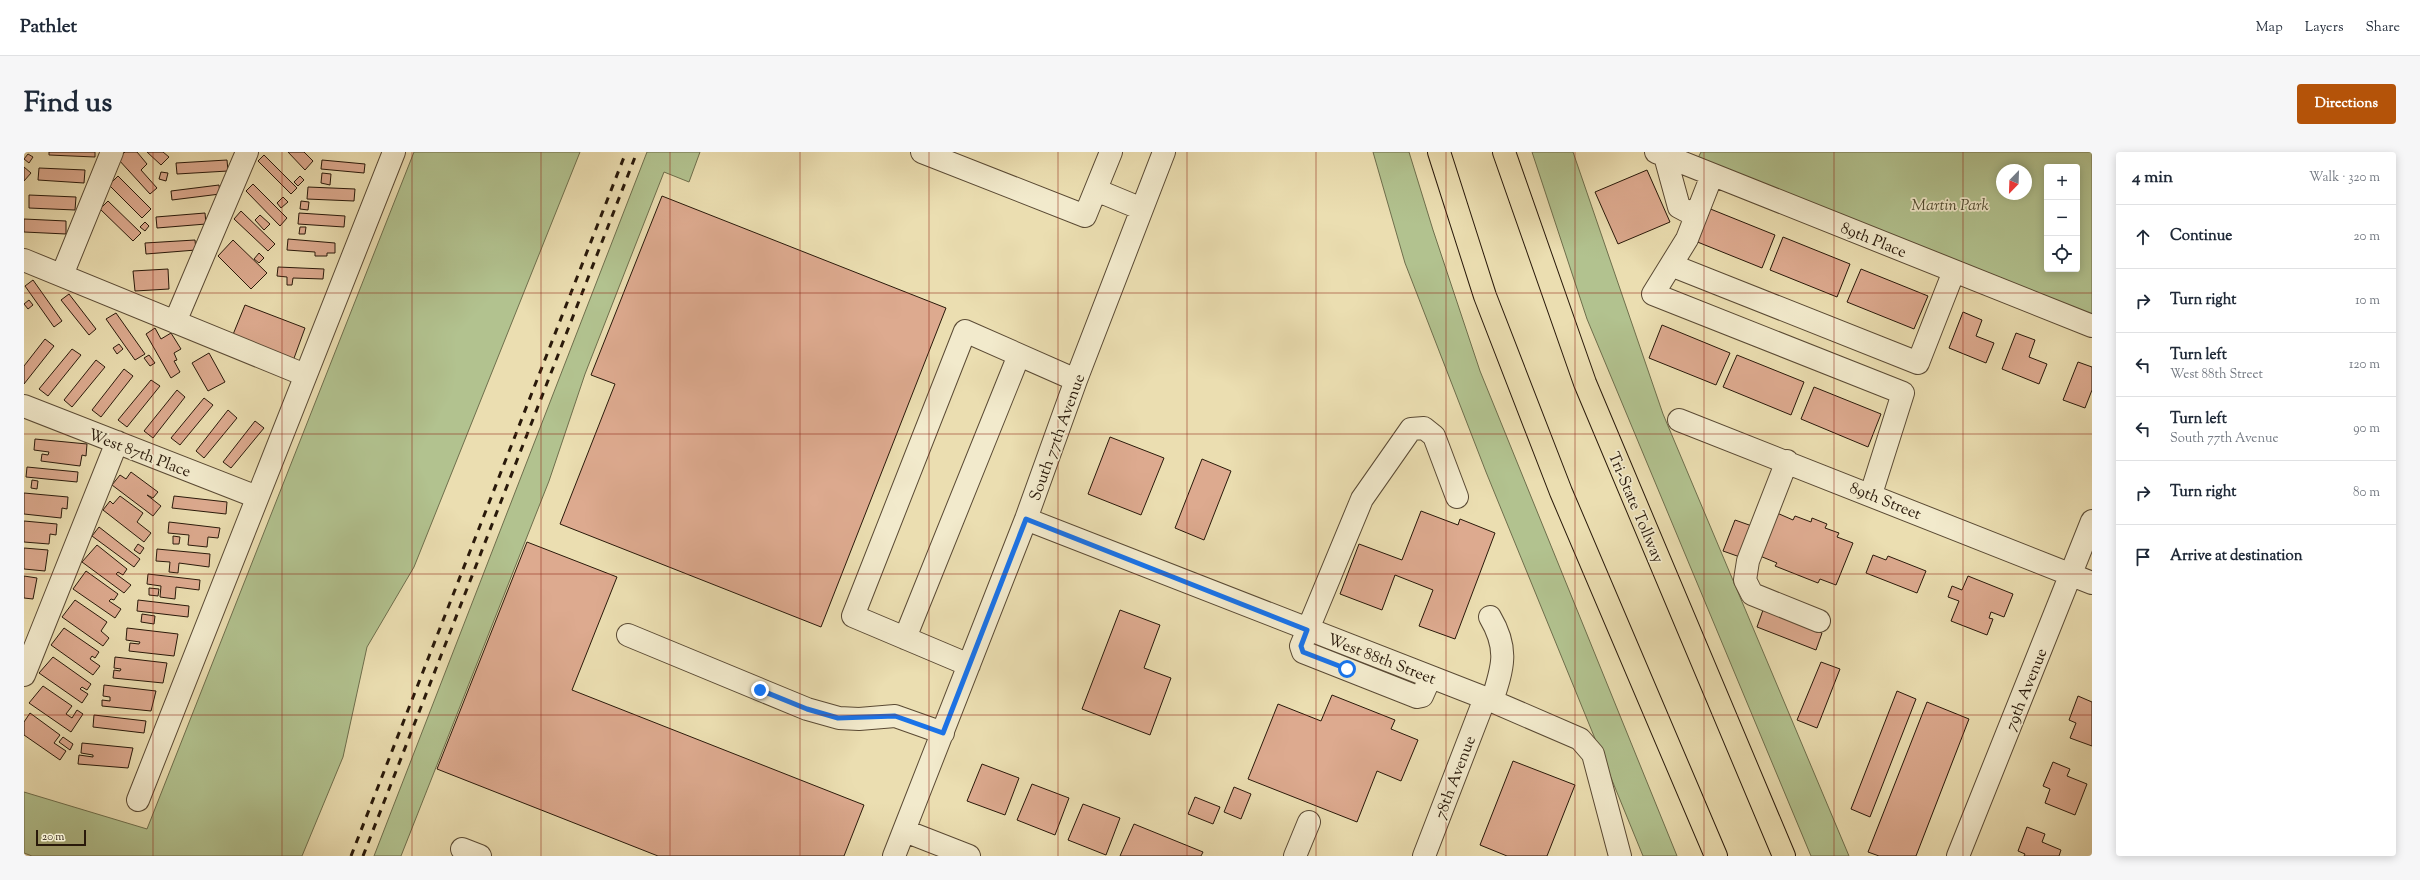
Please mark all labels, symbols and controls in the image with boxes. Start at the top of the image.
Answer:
text: Pathlet [20,14,77,41]
text: Map [2256,18,2283,38]
text: Layers [2305,18,2343,38]
text: Share [2365,18,2400,38]
text: Find us [24,84,112,124]
button: Directions [2297,84,2396,124]
north arrow [1996,164,2032,200]
map controls [2044,164,2080,272]
button: + [2044,164,2080,200]
text: 4 min [2132,166,2173,190]
text: Walk · 320 m [2309,169,2380,187]
park label: Martin Park [1911,195,1989,218]
button: − [2044,200,2080,236]
street label: 89th Place [1837,218,1909,265]
icon: ahead [2132,226,2154,248]
text: Continue [2170,226,2232,247]
text: 20 m [2354,228,2380,246]
button: locate [2044,236,2080,272]
icon: right [2132,290,2154,312]
text: Turn right [2170,290,2236,311]
text: 10 m [2355,292,2380,310]
text: Turn left [2170,345,2227,366]
icon: left [2132,354,2154,376]
text: 120 m [2349,356,2380,374]
text: West 88th Street [2170,366,2263,384]
street label: South 77th Avenue [1025,371,1092,505]
text: Turn left [2170,409,2227,430]
icon: left [2132,418,2154,440]
text: 90 m [2353,420,2380,438]
street label: West 87th Place [84,424,194,485]
text: South 77th Avenue [2170,430,2279,448]
street label: Tri-State Tollway [1601,449,1668,567]
street label: 89th Street [1846,478,1925,527]
icon: right [2132,482,2154,504]
text: Turn right [2170,482,2236,503]
text: 80 m [2353,484,2380,502]
icon: arrive [2132,546,2154,568]
text: Arrive at destination [2170,546,2303,567]
street label: West 88th Street [1324,629,1439,692]
street label: 79th Avenue [2000,645,2054,735]
route start [1338,660,1356,678]
route end [751,681,769,699]
street label: 78th Avenue [1430,733,1483,823]
scale bar [36,828,86,847]
text: 20 m [42,829,64,845]

